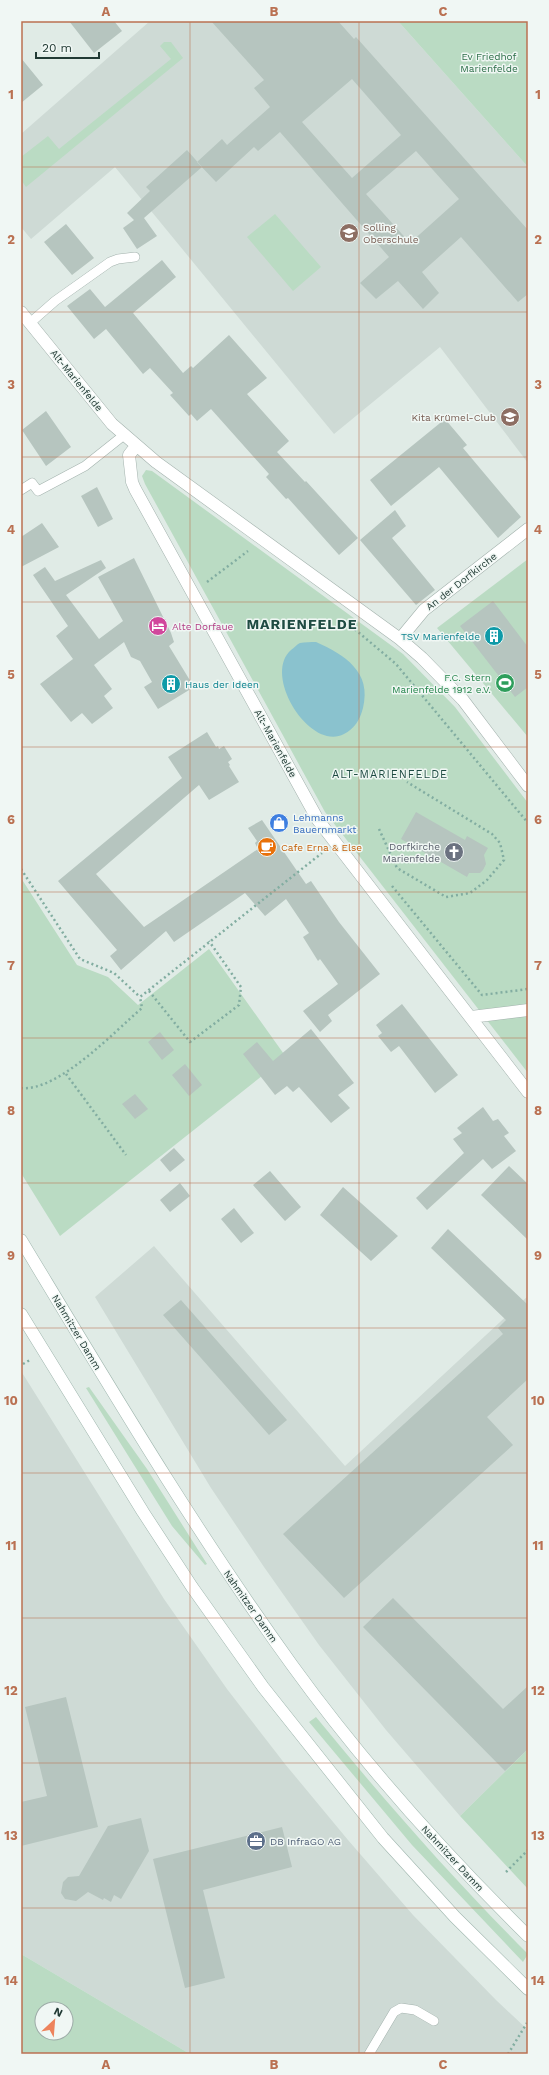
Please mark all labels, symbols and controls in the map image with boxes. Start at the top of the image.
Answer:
text: A [102,4,111,19]
text: B [270,4,279,19]
text: C [439,4,448,19]
scale bar [36,34,99,60]
text: 20 m [42,41,72,55]
park label: Ev Friedhof Marienfelde [460,51,518,74]
text: 1 [8,87,14,102]
text: 1 [535,87,541,102]
school or university icon: Solling Oberschule [338,222,360,244]
place label: Solling Oberschule [363,222,419,245]
text: 2 [7,232,15,247]
text: 2 [534,232,542,247]
street label: Alt-Marienfelde [48,347,105,414]
text: 3 [7,377,15,392]
text: 3 [534,377,542,392]
school or university icon: Kita Krümel-Club [499,406,521,428]
place label: Kita Krümel-Club [412,412,496,423]
text: 4 [7,522,16,537]
text: 4 [534,522,543,537]
street label: An der Dorfkirche [424,550,499,612]
hotel icon: Alte Dorfaue [147,615,169,637]
district label: MARIENFELDE [246,616,358,632]
place label: Alte Dorfaue [172,621,234,632]
building icon: TSV Marienfelde [483,625,505,647]
place label: TSV Marienfelde [401,631,480,642]
text: 5 [7,667,15,682]
text: 5 [534,667,542,682]
place label: F.C. Stern Marienfelde 1912 e.V. [392,672,491,695]
sports icon: F.C. Stern Marienfelde 1912 e.V. [494,672,516,694]
building icon: Haus der Ideen [160,673,182,695]
place label: Haus der Ideen [185,679,259,690]
street label: Alt-Marienfelde [252,707,299,779]
district label: ALT-MARIENFELDE [332,768,448,781]
text: 6 [7,812,15,827]
shop icon: Lehmanns Bauernmarkt [268,812,290,834]
place label: Lehmanns Bauernmarkt [293,812,357,835]
text: 6 [534,812,542,827]
cafe icon: Cafe Erna & Else [256,836,278,858]
place label: Dorfkirche Marienfelde [383,841,440,864]
church icon: Dorfkirche Marienfelde [443,841,465,863]
place label: Cafe Erna & Else [281,842,362,853]
text: 7 [7,958,15,973]
text: 7 [534,958,542,973]
text: 8 [7,1103,15,1118]
text: 8 [534,1103,542,1118]
text: 9 [7,1248,15,1263]
text: 9 [534,1248,542,1263]
street label: Nahmitzer Damm [50,1293,103,1372]
text: 10 [4,1393,18,1408]
text: 10 [531,1393,545,1408]
text: 11 [5,1538,17,1553]
text: 11 [532,1538,544,1553]
street label: Nahmitzer Damm [221,1568,280,1645]
text: 12 [4,1683,18,1698]
text: 12 [531,1683,545,1698]
street label: Nahmitzer Damm [419,1823,486,1893]
text: 13 [4,1828,18,1843]
text: 13 [531,1828,545,1843]
office icon: DB InfraGO AG [245,1830,267,1852]
place label: DB InfraGO AG [270,1836,341,1847]
text: 14 [4,1973,19,1988]
text: 14 [531,1973,546,1988]
north arrow [34,2001,74,2041]
text: N [52,2005,65,2020]
text: A [102,2057,111,2072]
text: B [270,2057,279,2072]
text: C [439,2057,448,2072]

